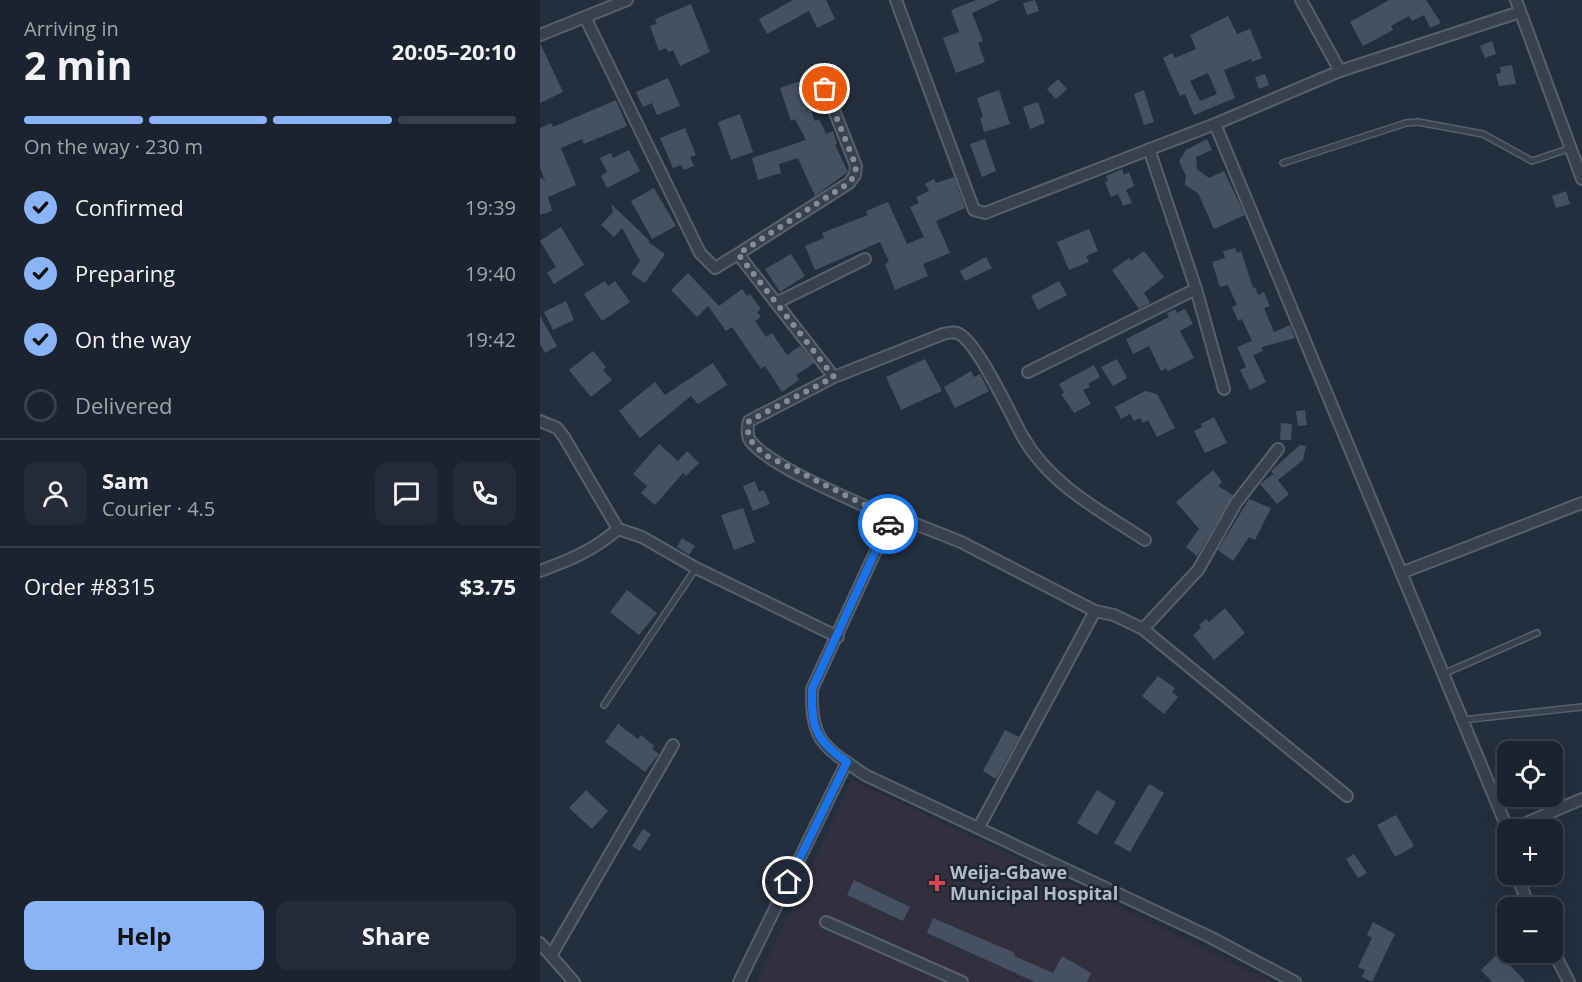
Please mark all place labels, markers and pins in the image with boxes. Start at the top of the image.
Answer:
pin [799,63,850,114]
pin [762,856,813,907]
place label: Weija-Gbawe Municipal Hospital [950,860,1118,905]
marker: Weija-Gbawe Municipal Hospital [928,874,946,892]

